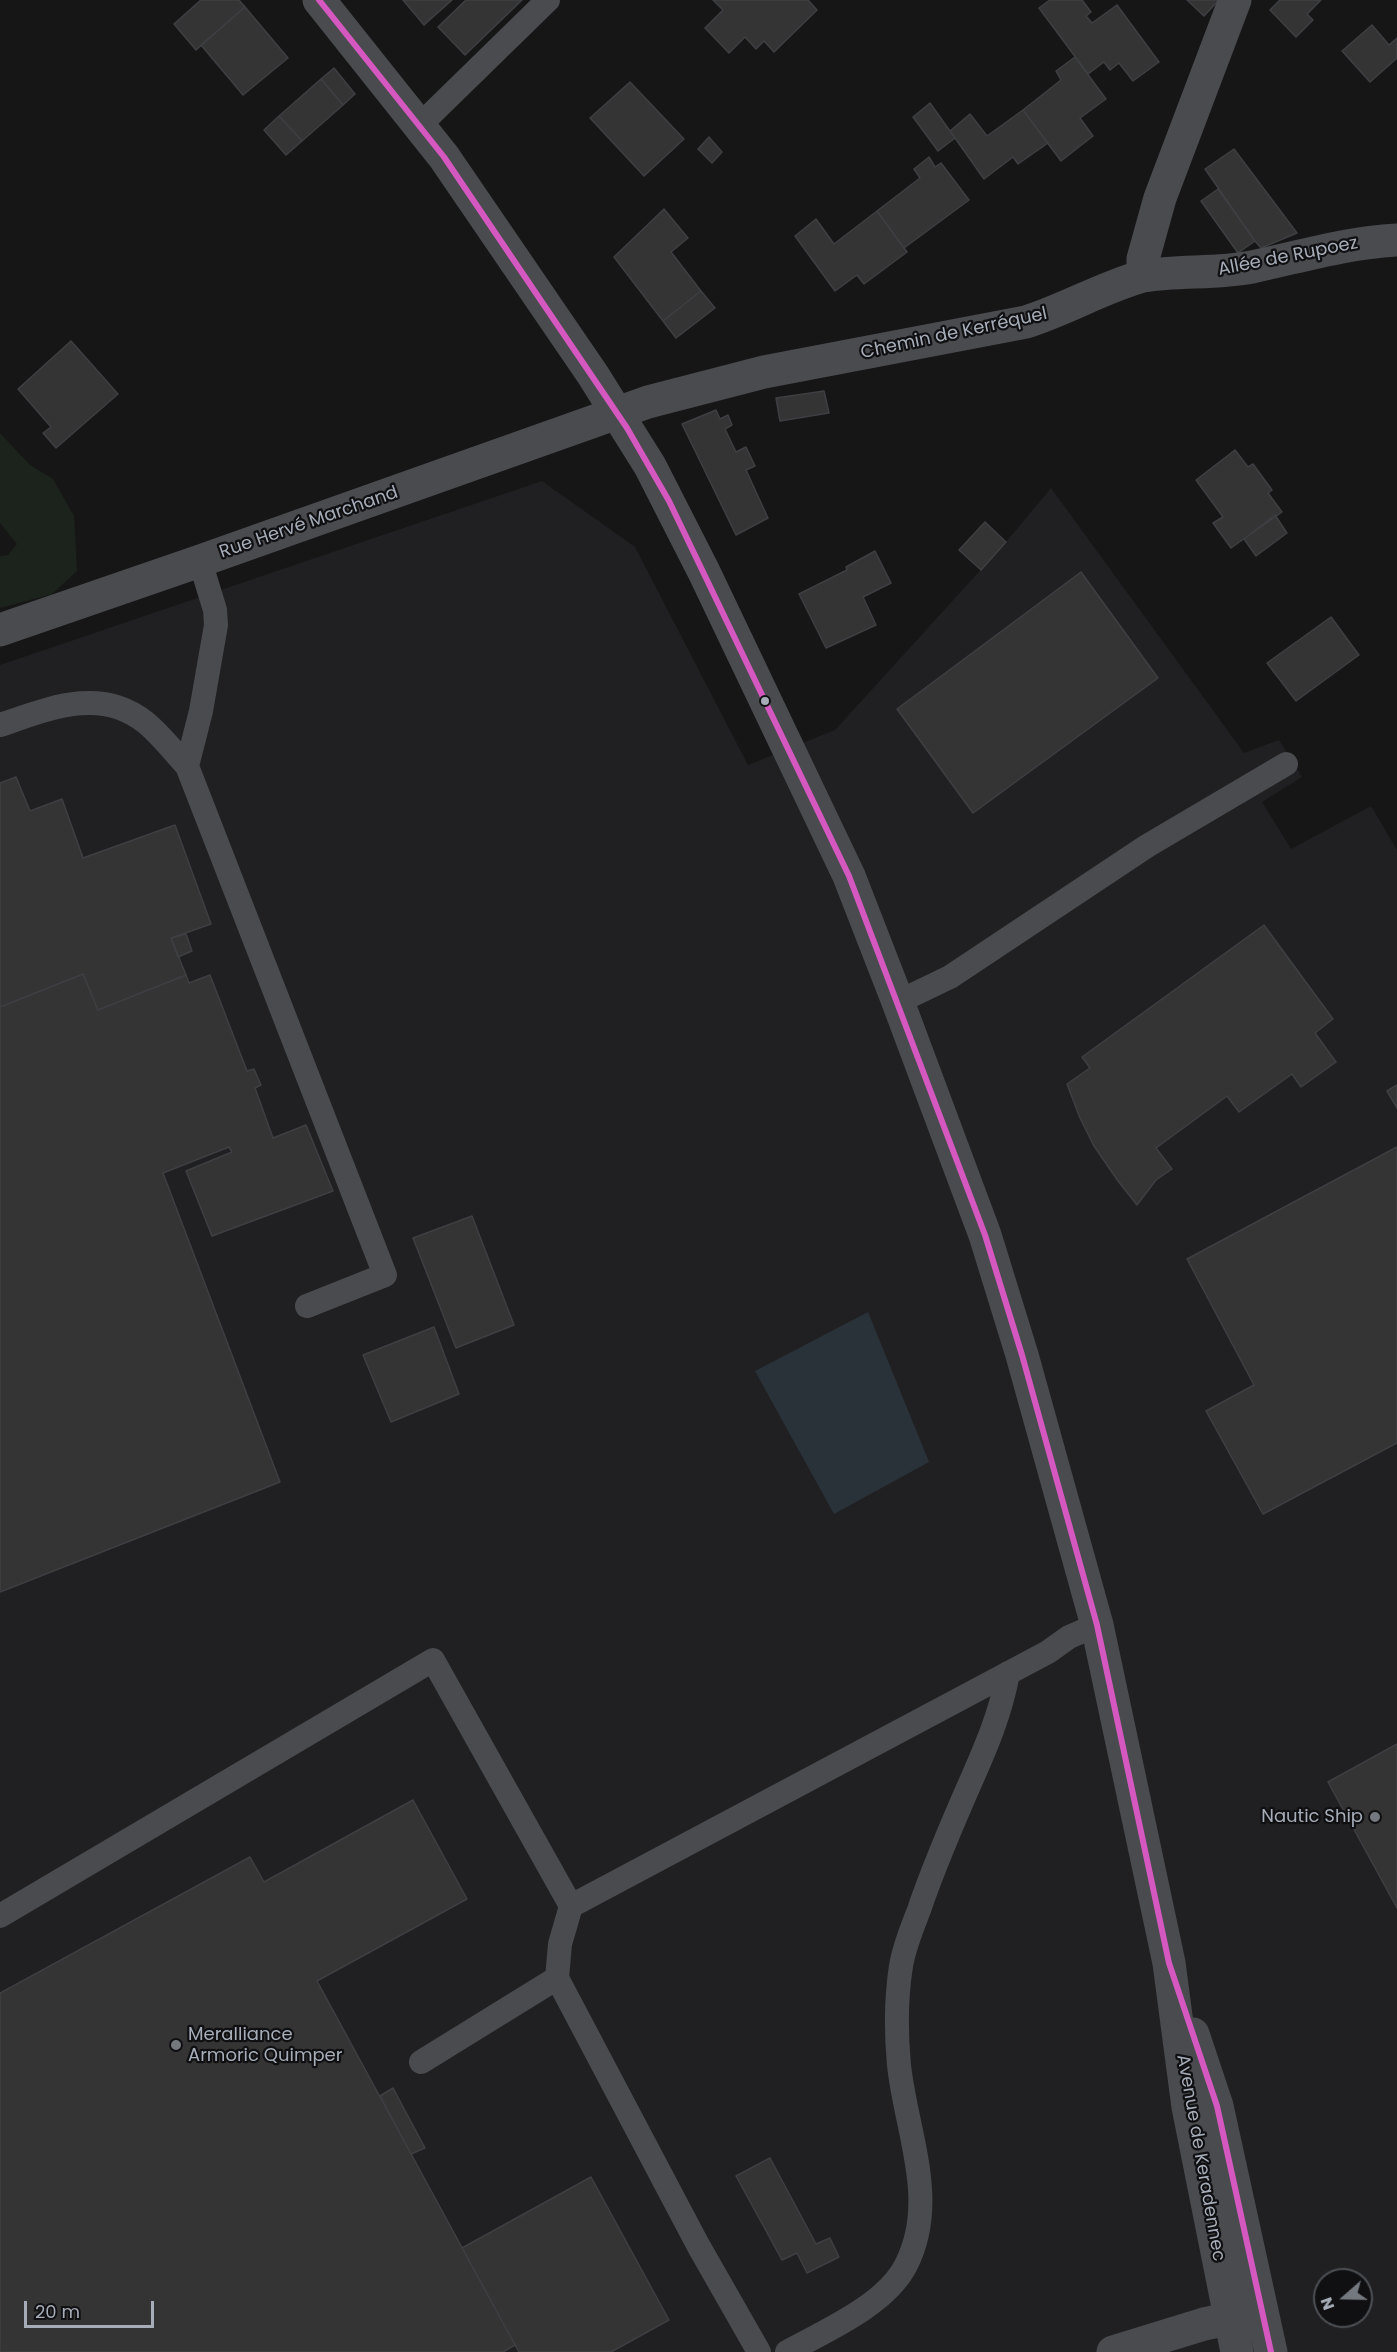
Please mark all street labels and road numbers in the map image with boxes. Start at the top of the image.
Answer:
street label: Allée de Rupoez [1216,233,1360,281]
street label: Chemin de Kerréquel [859,304,1049,364]
street label: Rue Hervé Marchand [217,482,401,564]
street label: Avenue de Keradennec [1171,2053,1229,2263]

